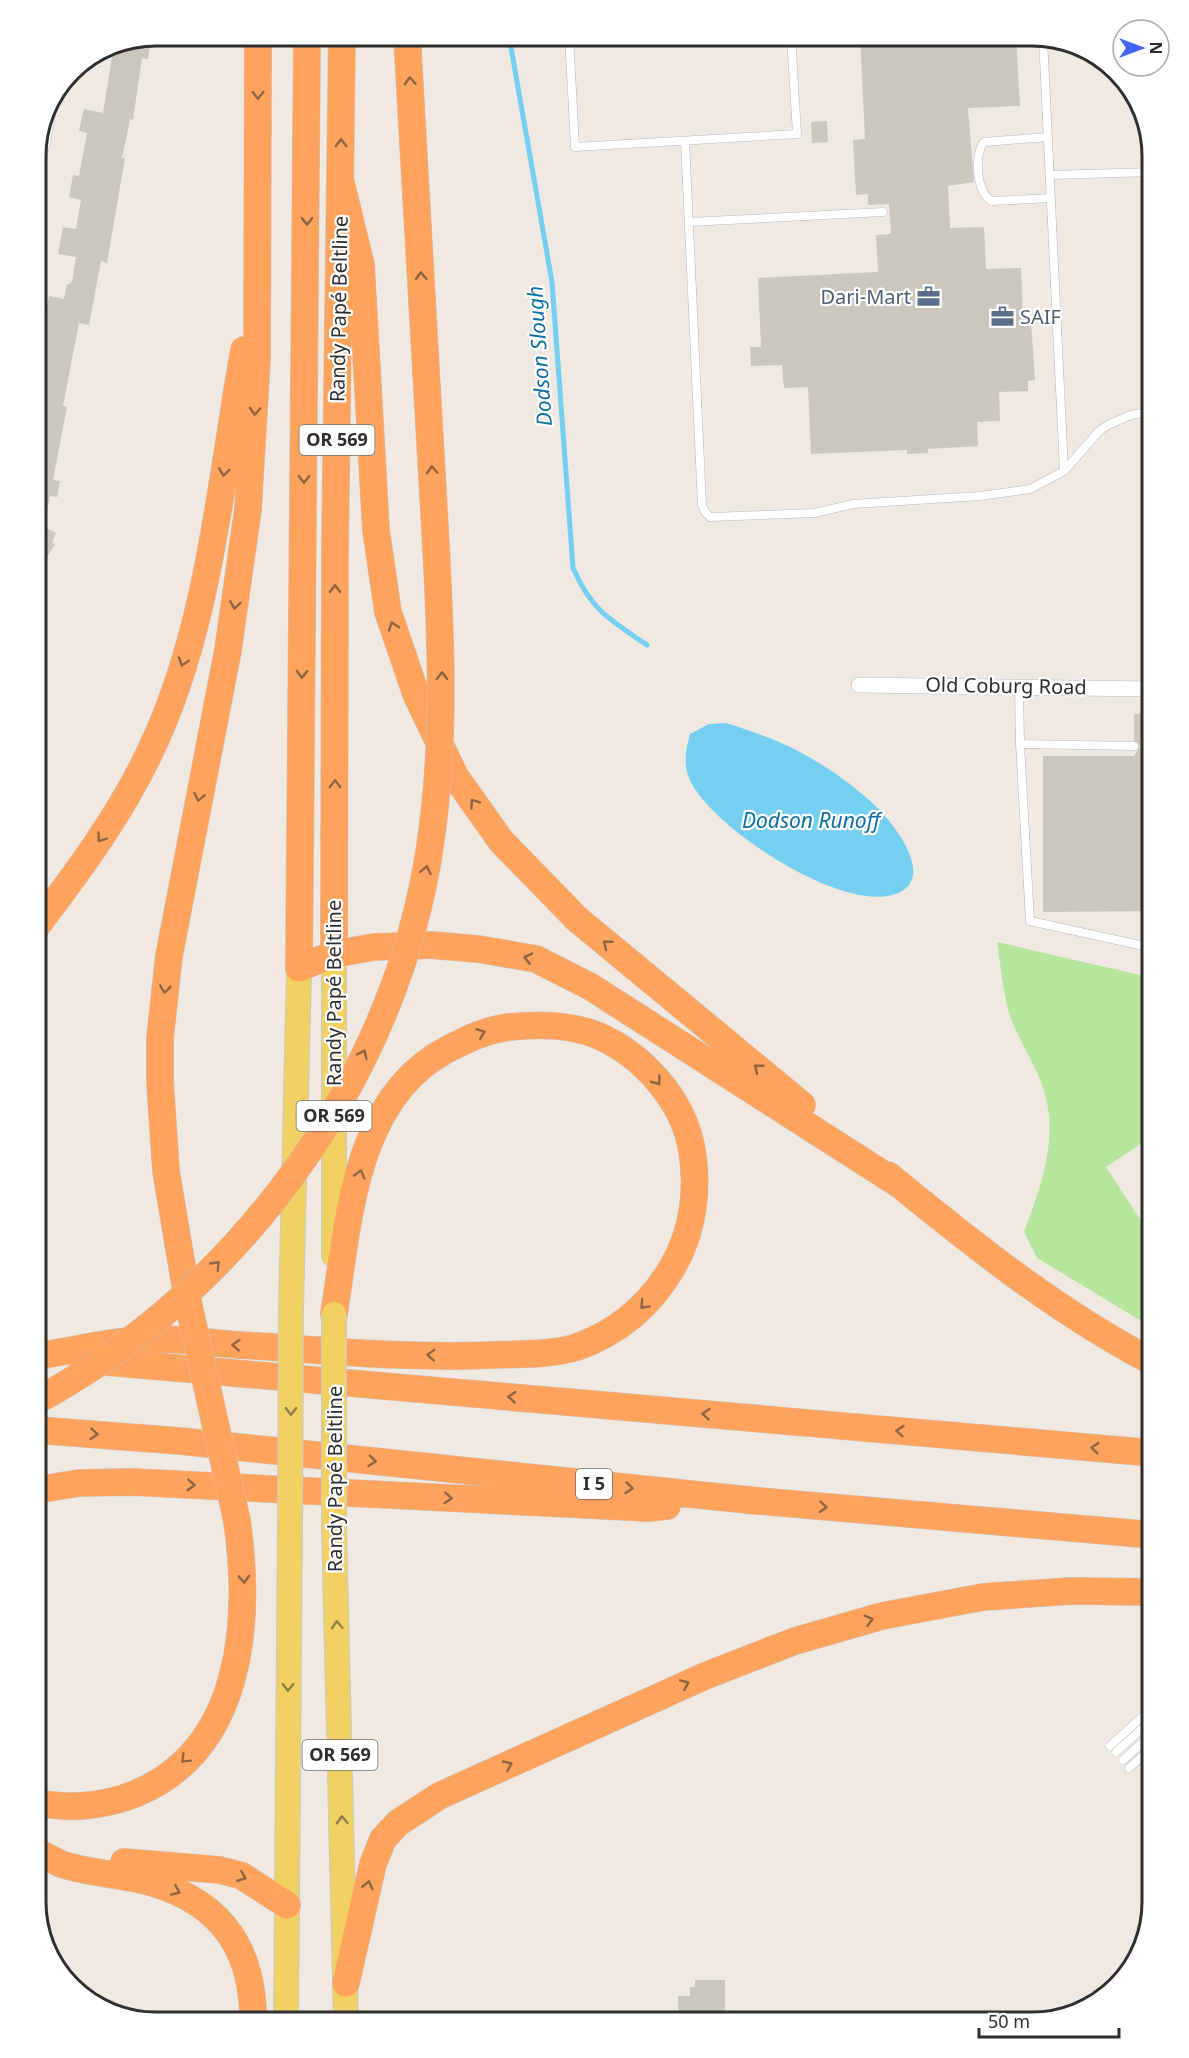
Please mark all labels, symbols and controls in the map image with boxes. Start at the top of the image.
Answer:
north arrow [1111,18,1171,78]
text: N [1145,41,1167,55]
one-way arrow [403,76,416,85]
one-way arrow [252,90,264,99]
one-way arrow [335,138,348,147]
one-way arrow [301,216,313,225]
street label: Randy Papé Beltline [323,216,354,402]
one-way arrow [415,271,428,280]
place label: Dari-Mart [820,283,911,310]
office icon: Dari-Mart [916,284,942,310]
water label: Dodson Slough [520,285,558,427]
place label: SAIF [1020,303,1061,330]
office icon: SAIF [989,304,1015,330]
one-way arrow [249,407,262,416]
road number: OR 569 [300,425,374,455]
one-way arrow [426,466,439,475]
one-way arrow [218,467,230,476]
one-way arrow [298,474,310,483]
one-way arrow [329,585,341,594]
one-way arrow [230,601,242,610]
one-way arrow [388,621,401,632]
one-way arrow [177,656,190,667]
one-way arrow [296,669,308,678]
street label: Old Coburg Road [925,671,1087,700]
one-way arrow [436,672,448,681]
one-way arrow [329,780,341,789]
one-way arrow [193,792,206,802]
one-way arrow [470,798,481,809]
water label: Dodson Runoff [742,806,884,834]
one-way arrow [98,832,109,843]
one-way arrow [419,865,432,875]
street label: Randy Papé Beltline [320,900,347,1086]
one-way arrow [603,941,614,952]
one-way arrow [523,953,533,966]
one-way arrow [159,984,171,993]
one-way arrow [475,1028,486,1040]
one-way arrow [356,1050,368,1061]
one-way arrow [753,1064,764,1075]
one-way arrow [650,1075,661,1086]
road number: OR 569 [296,1101,372,1131]
one-way arrow [353,1169,365,1180]
one-way arrow [209,1261,220,1271]
one-way arrow [640,1299,651,1309]
one-way arrow [232,1338,241,1351]
one-way arrow [427,1348,436,1361]
street label: Randy Papé Beltline [321,1386,348,1572]
one-way arrow [507,1391,516,1404]
one-way arrow [285,1406,297,1415]
one-way arrow [702,1408,711,1421]
one-way arrow [896,1425,905,1438]
one-way arrow [90,1428,99,1441]
one-way arrow [1090,1442,1099,1455]
one-way arrow [368,1454,377,1467]
road number: I 5 [576,1469,612,1499]
one-way arrow [186,1478,195,1491]
one-way arrow [624,1481,633,1494]
one-way arrow [444,1491,453,1504]
one-way arrow [818,1500,827,1513]
one-way arrow [237,1574,250,1583]
one-way arrow [863,1615,874,1627]
one-way arrow [330,1620,343,1629]
one-way arrow [679,1680,690,1692]
one-way arrow [282,1682,295,1691]
road number: OR 569 [302,1740,378,1770]
one-way arrow [182,1751,193,1762]
one-way arrow [501,1760,512,1772]
one-way arrow [336,1815,348,1824]
one-way arrow [237,1870,247,1883]
one-way arrow [361,1881,374,1891]
one-way arrow [169,1883,180,1895]
scale bar [979,2001,1118,2039]
text: 50 m [988,2009,1030,2033]

